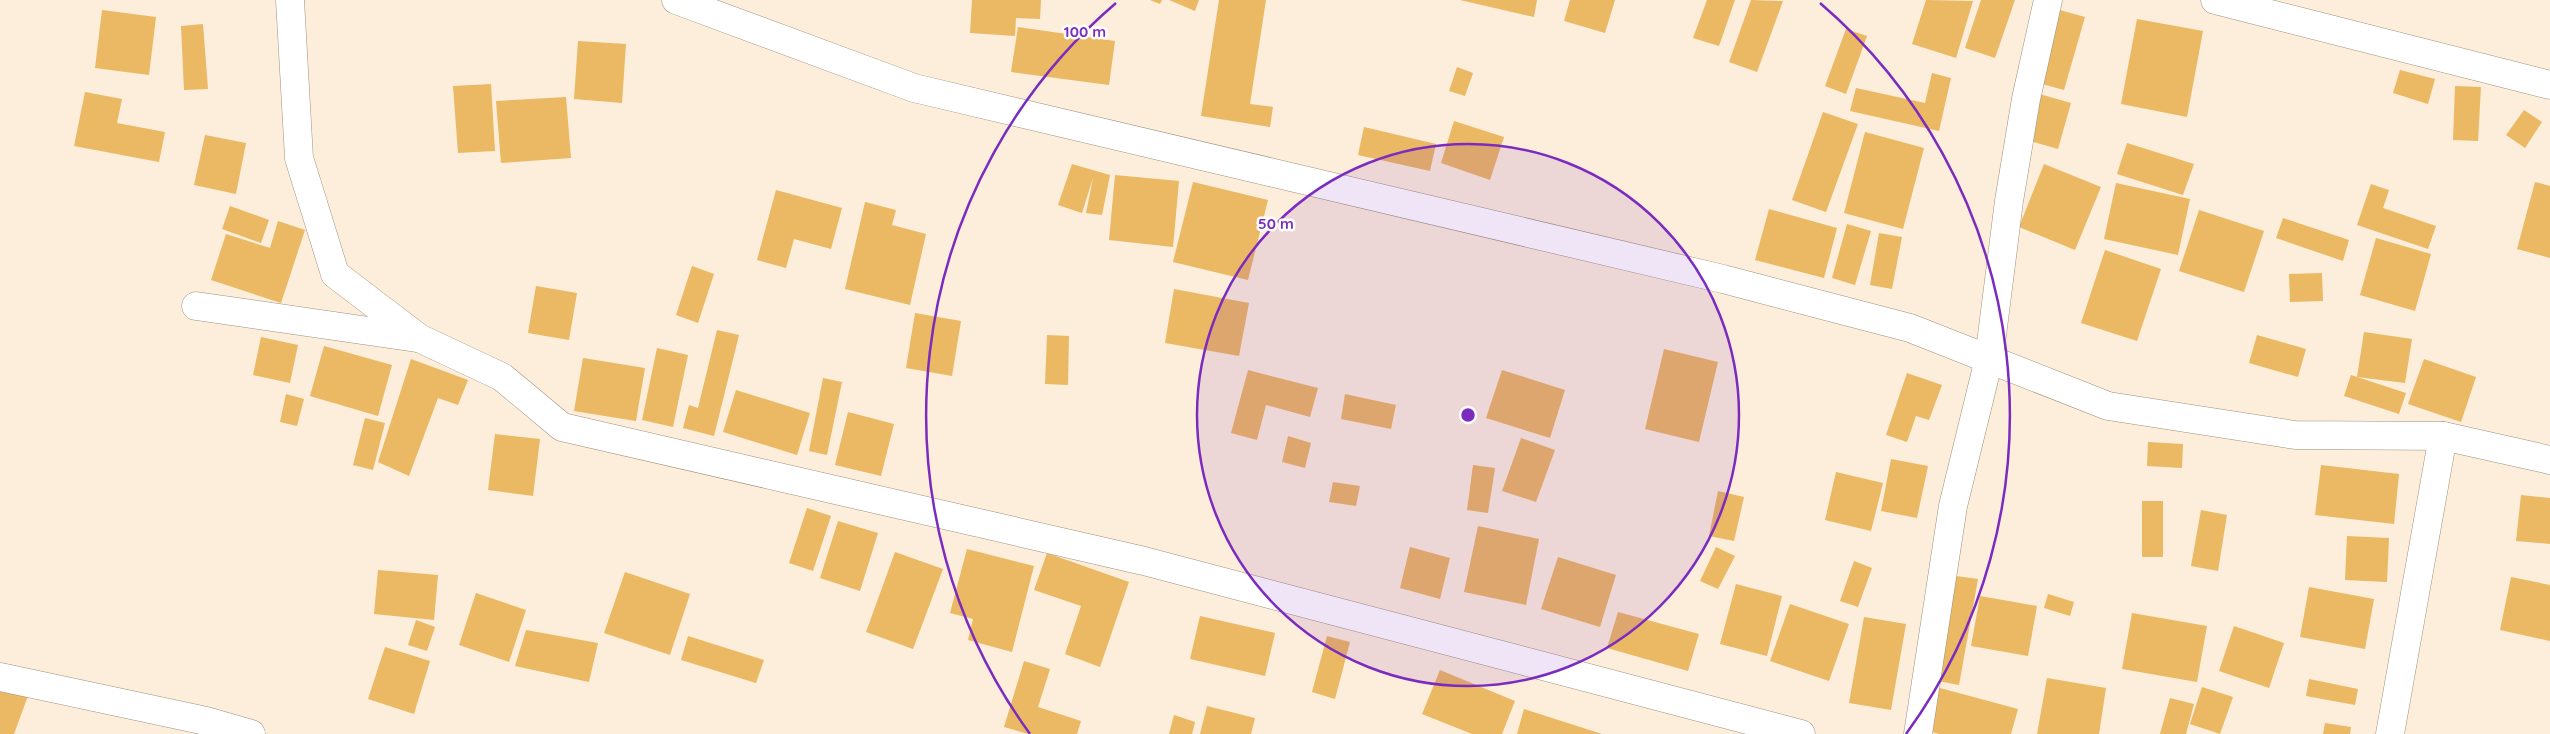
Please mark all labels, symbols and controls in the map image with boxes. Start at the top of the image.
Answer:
text: 100 m [1064,22,1106,41]
text: 50 m [1258,214,1294,233]
centre of rings [1459,406,1477,424]

